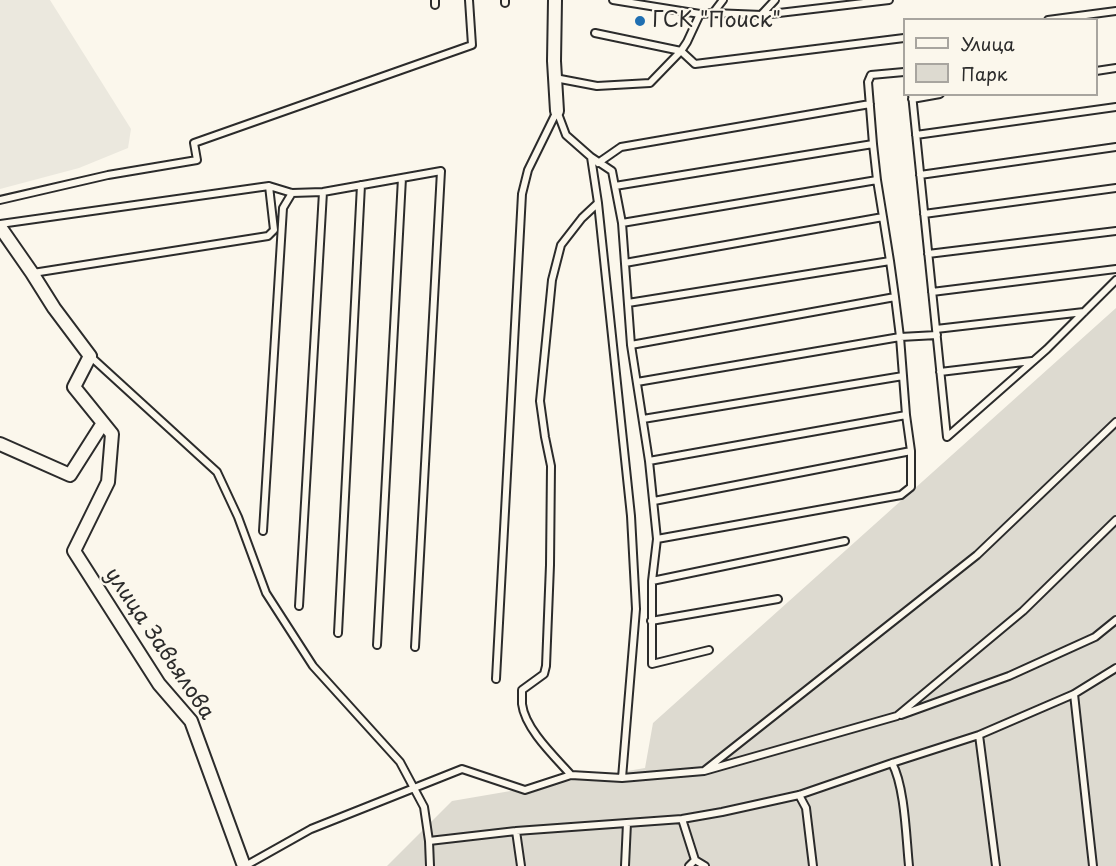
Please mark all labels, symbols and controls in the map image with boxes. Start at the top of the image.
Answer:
place label: ГСК "Поиск" [652,8,781,34]
marker: ГСК "Поиск" [633,14,647,28]
legend [903,18,1098,96]
text: Улица [961,30,1015,57]
text: Парк [961,60,1007,87]
street label: улица Завьялова [99,563,219,725]

